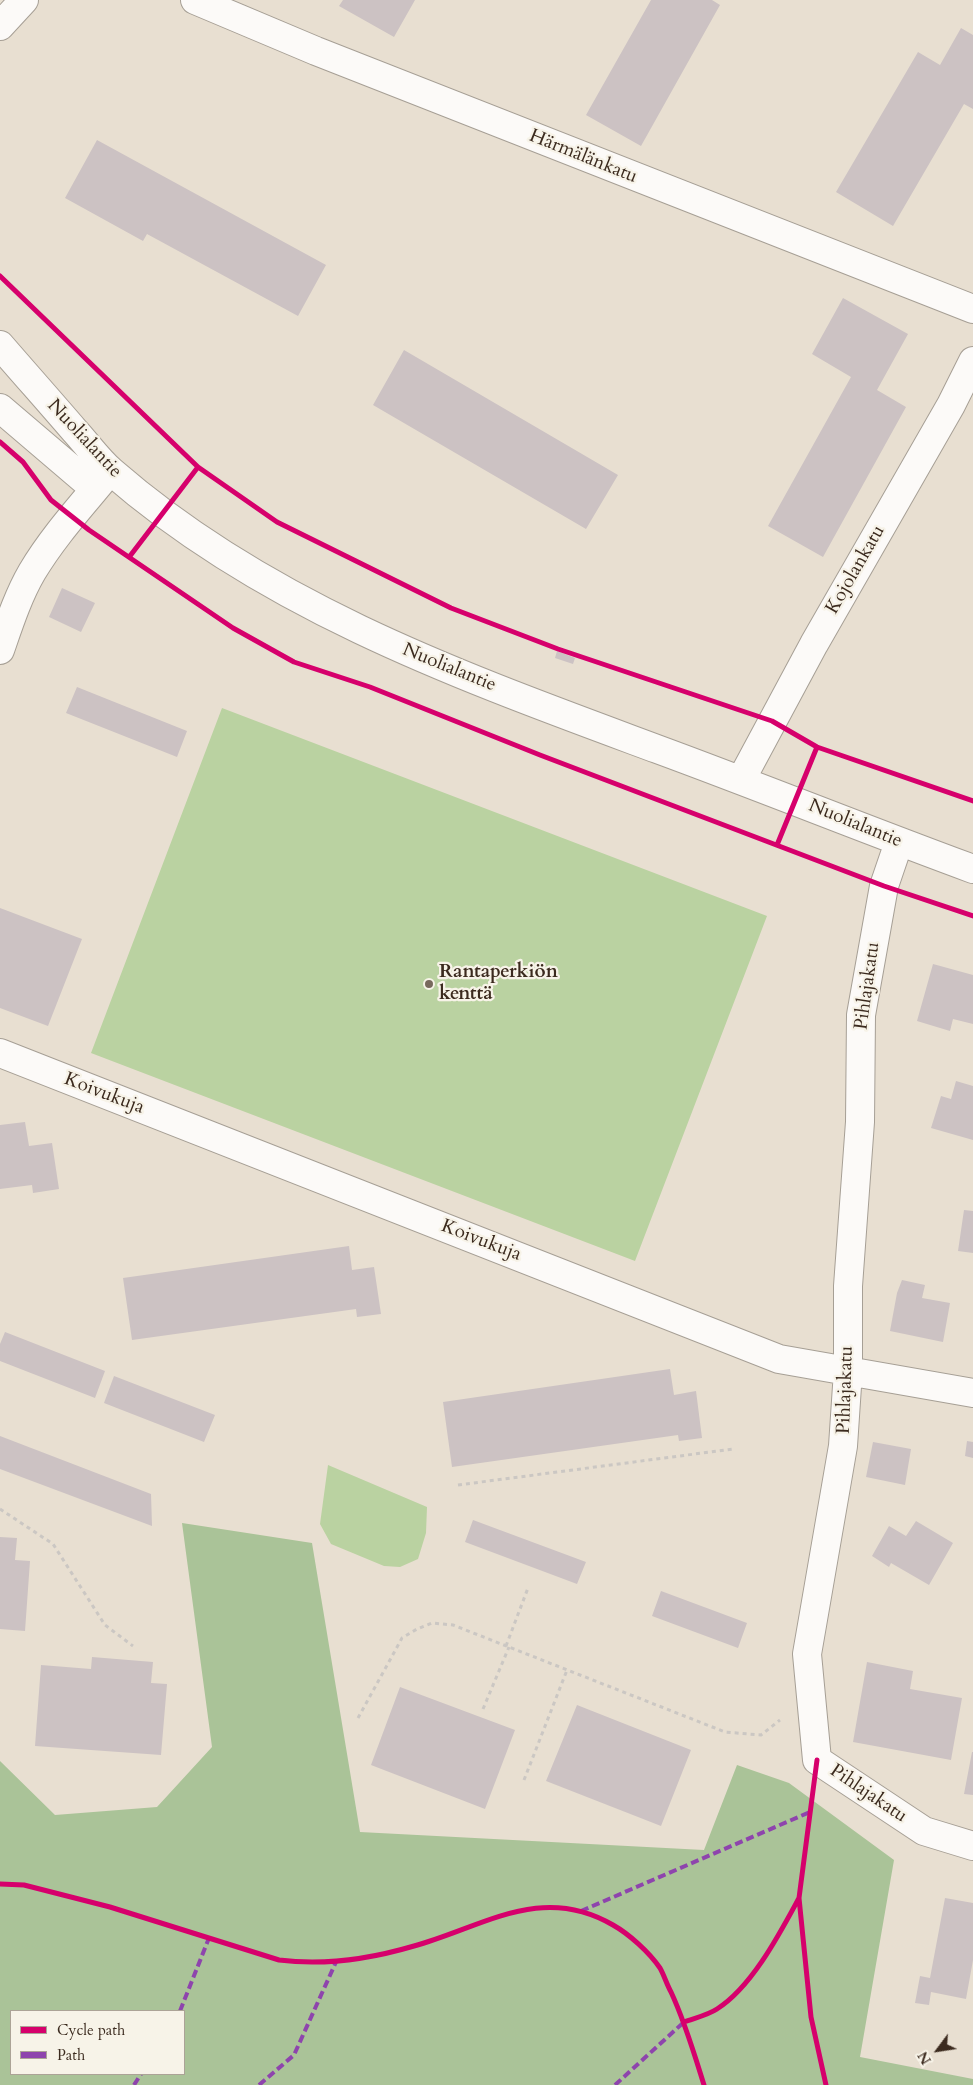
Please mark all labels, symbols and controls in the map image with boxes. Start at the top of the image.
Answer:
street label: Härmälänkatu [526,125,640,189]
street label: Nuolialantie [42,395,126,483]
street label: Kojolankatu [821,522,891,618]
street label: Nuolialantie [399,639,499,697]
street label: Nuolialantie [805,795,905,853]
street label: Pihlajakatu [851,941,885,1031]
place label: Rantaperkiön kenttä [439,962,558,1006]
marker: Rantaperkiön kenttä [423,978,435,990]
street label: Koivukuja [61,1068,147,1120]
street label: Koivukuja [438,1215,524,1267]
street label: Pihlajakatu [833,1345,859,1435]
street label: Pihlajakatu [825,1760,911,1828]
legend [10,2010,185,2075]
text: Cycle path [57,2020,125,2040]
north arrow [913,2025,963,2075]
text: Path [57,2045,85,2065]
text: N [913,2048,936,2068]

